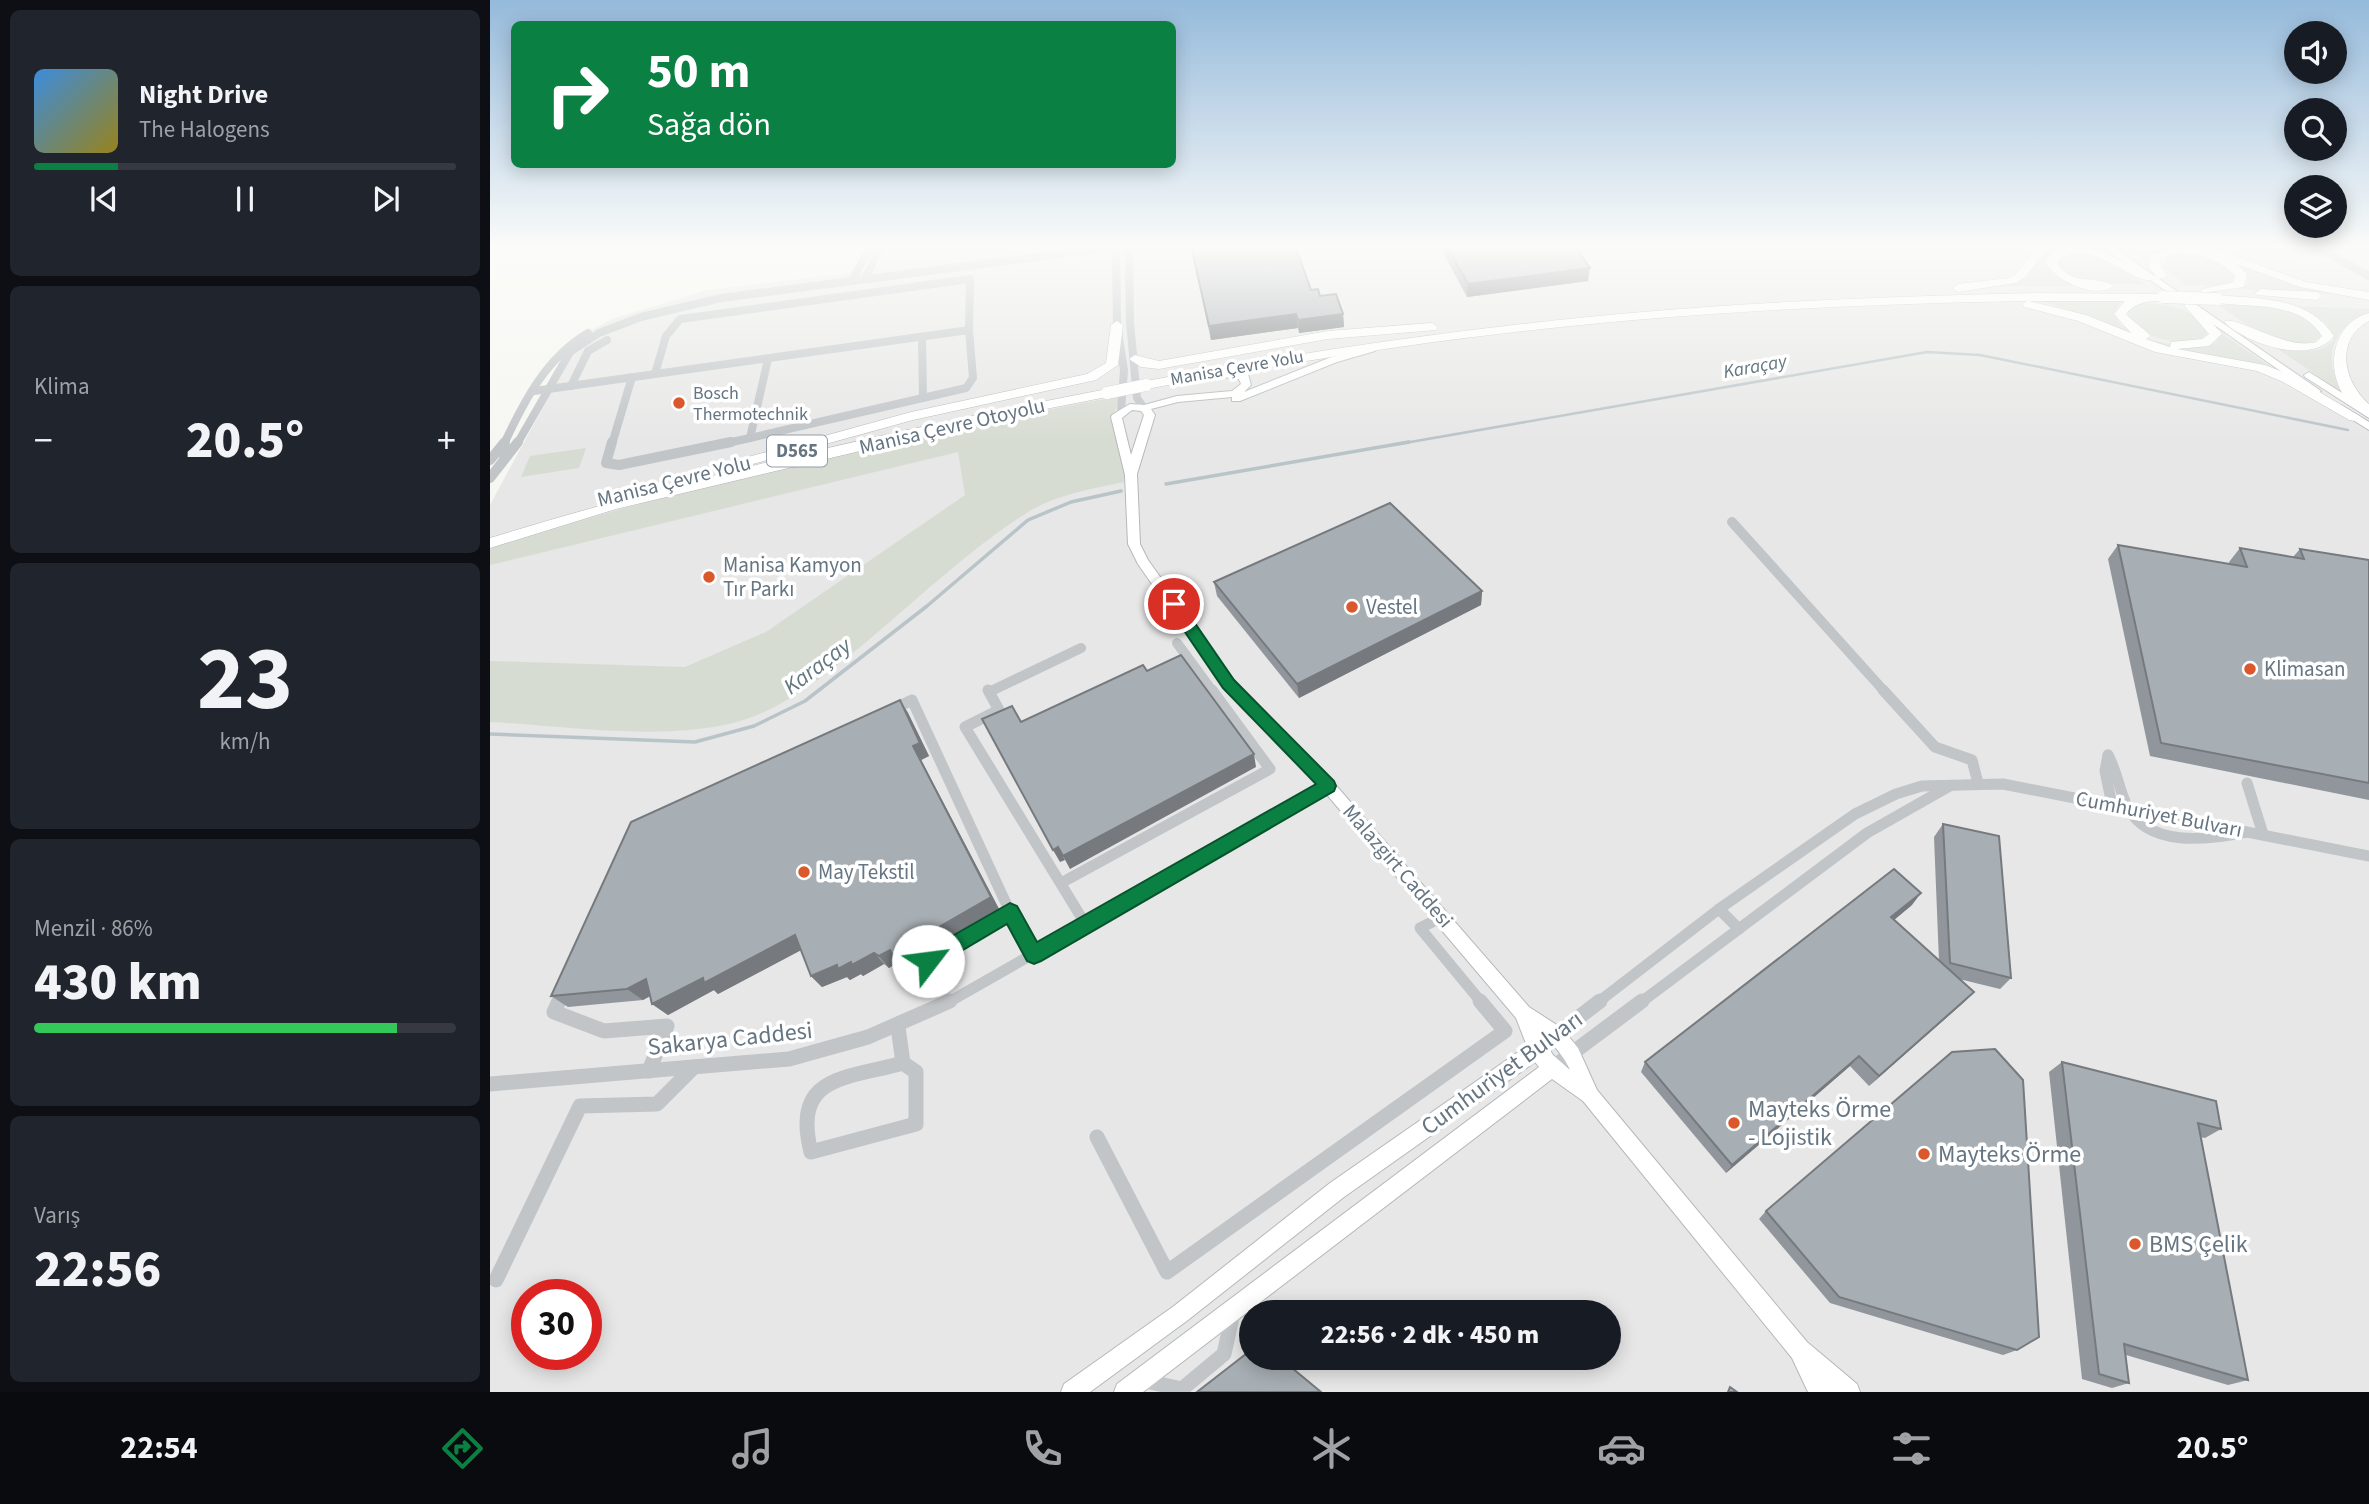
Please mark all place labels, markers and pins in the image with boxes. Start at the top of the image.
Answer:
place label: Bosch Thermotechnik [693,381,808,427]
marker: Bosch Thermotechnik [671,395,687,411]
place label: Manisa Kamyon Tır Parkı [723,550,862,604]
marker: Manisa Kamyon Tır Parkı [701,569,717,585]
pin [1144,574,1204,634]
place label: Vestel [1366,592,1418,622]
marker: Vestel [1344,599,1360,615]
place label: Klimasan [2264,654,2346,684]
marker: Klimasan [2242,661,2258,677]
place label: May Tekstil [818,857,915,887]
marker: May Tekstil [796,864,812,880]
place label: Mayteks Örme - Lojistik [1748,1092,1891,1155]
marker: Mayteks Örme - Lojistik [1726,1115,1742,1131]
place label: Mayteks Örme [1938,1137,2081,1172]
marker: Mayteks Örme [1916,1146,1932,1162]
place label: BMS Çelik [2149,1227,2248,1262]
marker: BMS Çelik [2127,1236,2143,1252]

